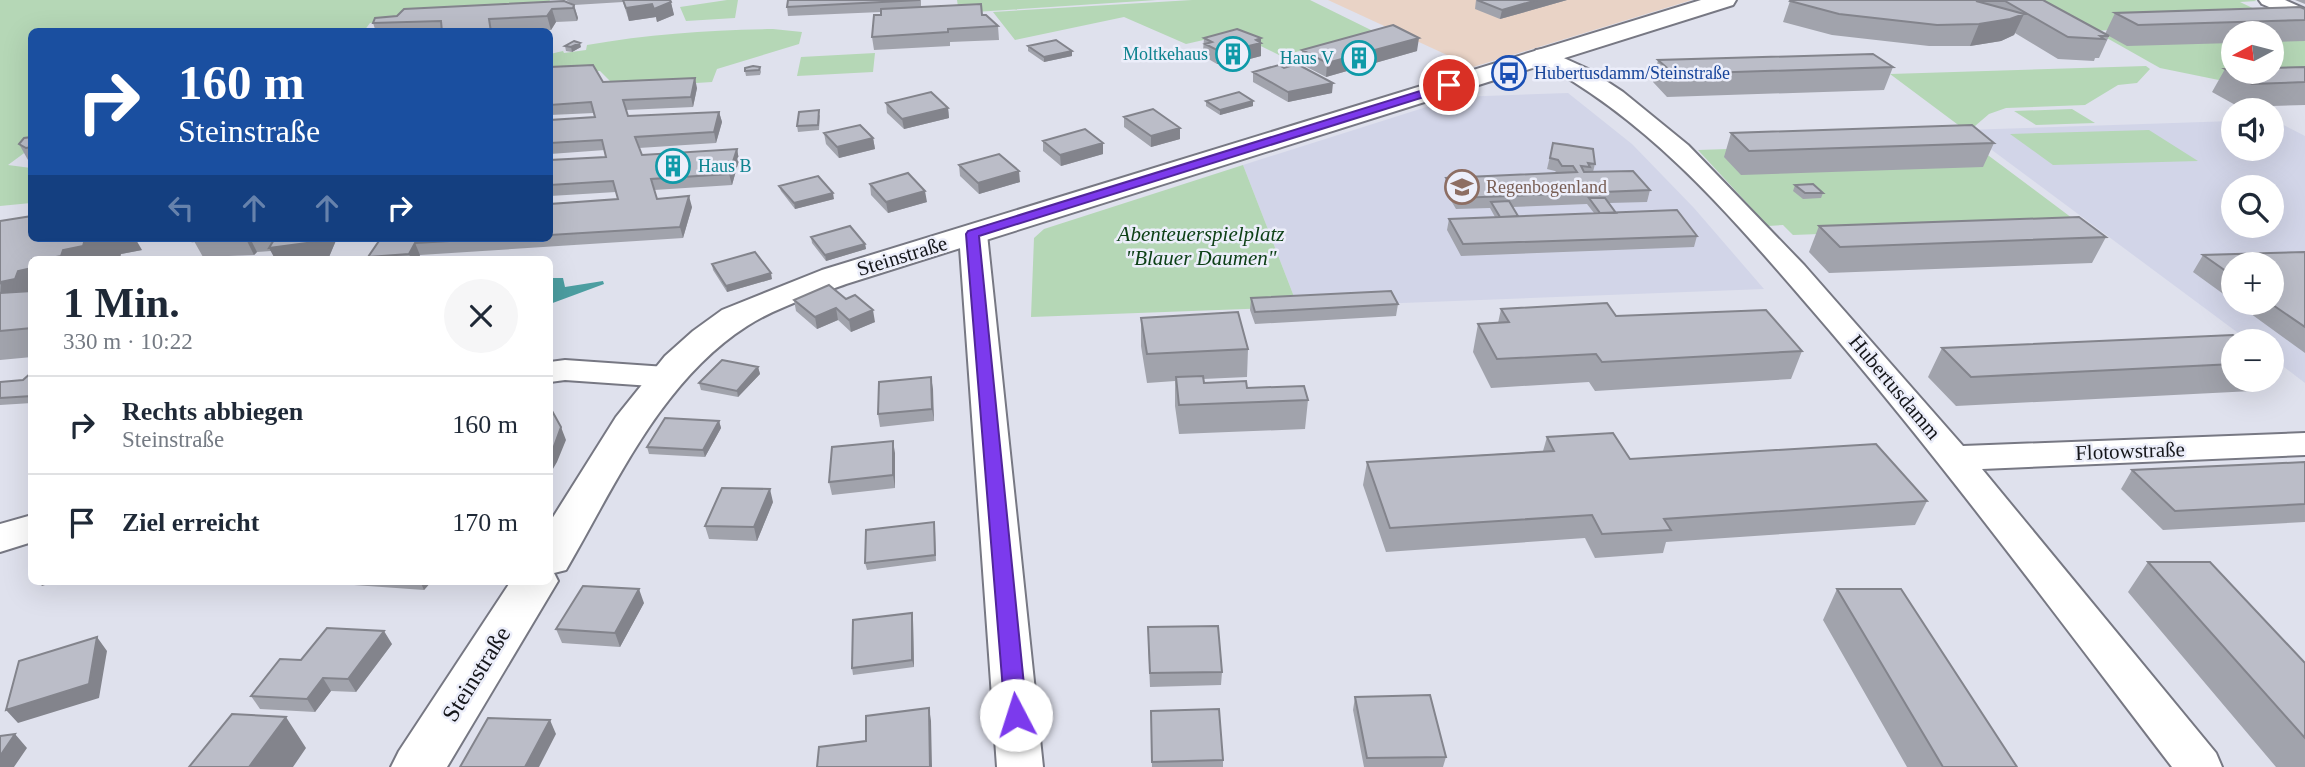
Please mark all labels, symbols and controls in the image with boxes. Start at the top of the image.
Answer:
north arrow [2221,21,2284,84]
map controls [2221,21,2284,392]
building icon: Moltkehaus [1214,35,1252,73]
building icon: Haus V [1340,39,1378,77]
place label: Moltkehaus [1123,44,1208,64]
place label: Haus V [1280,48,1334,68]
bus stop icon: Hubertusdamm/Steinstraße [1490,54,1528,92]
text: 160 m [178,55,305,110]
pin [1419,55,1479,115]
icon: right [63,56,154,147]
place label: Hubertusdamm/Steinstraße [1534,63,1730,83]
icon: arrive [1430,66,1468,104]
button: sound [2221,98,2284,161]
text: Steinstraße [178,113,320,149]
building icon: Haus B [654,147,692,185]
place label: Haus B [698,156,752,176]
school or university icon: Regenbogenland [1443,168,1481,206]
button: search [2221,175,2284,238]
place label: Regenbogenland [1486,177,1607,197]
icon: left [162,189,200,227]
icon: ahead [235,189,273,227]
icon: ahead [308,189,346,227]
icon: right [381,189,419,227]
park label: Abenteuerspielplatz "Blauer Daumen" [1116,222,1284,270]
street label: Steinstraße [854,231,950,281]
button: + [2221,252,2284,315]
button: close [444,279,518,353]
text: 1 Min. [63,280,180,326]
text: 330 m · 10:22 [63,329,193,354]
button: − [2221,329,2284,392]
street label: Hubertusdamm [1844,330,1946,444]
text: Rechts abbiegen [122,397,303,426]
icon: right [63,406,101,444]
text: 160 m [452,410,518,439]
text: Steinstraße [122,427,224,452]
street label: Flotowstraße [2075,437,2185,465]
icon: arrive [63,504,101,542]
text: Ziel erreicht [122,508,259,537]
text: 170 m [452,508,518,537]
street label: Steinstraße [437,622,515,726]
position arrow [979,678,1053,752]

